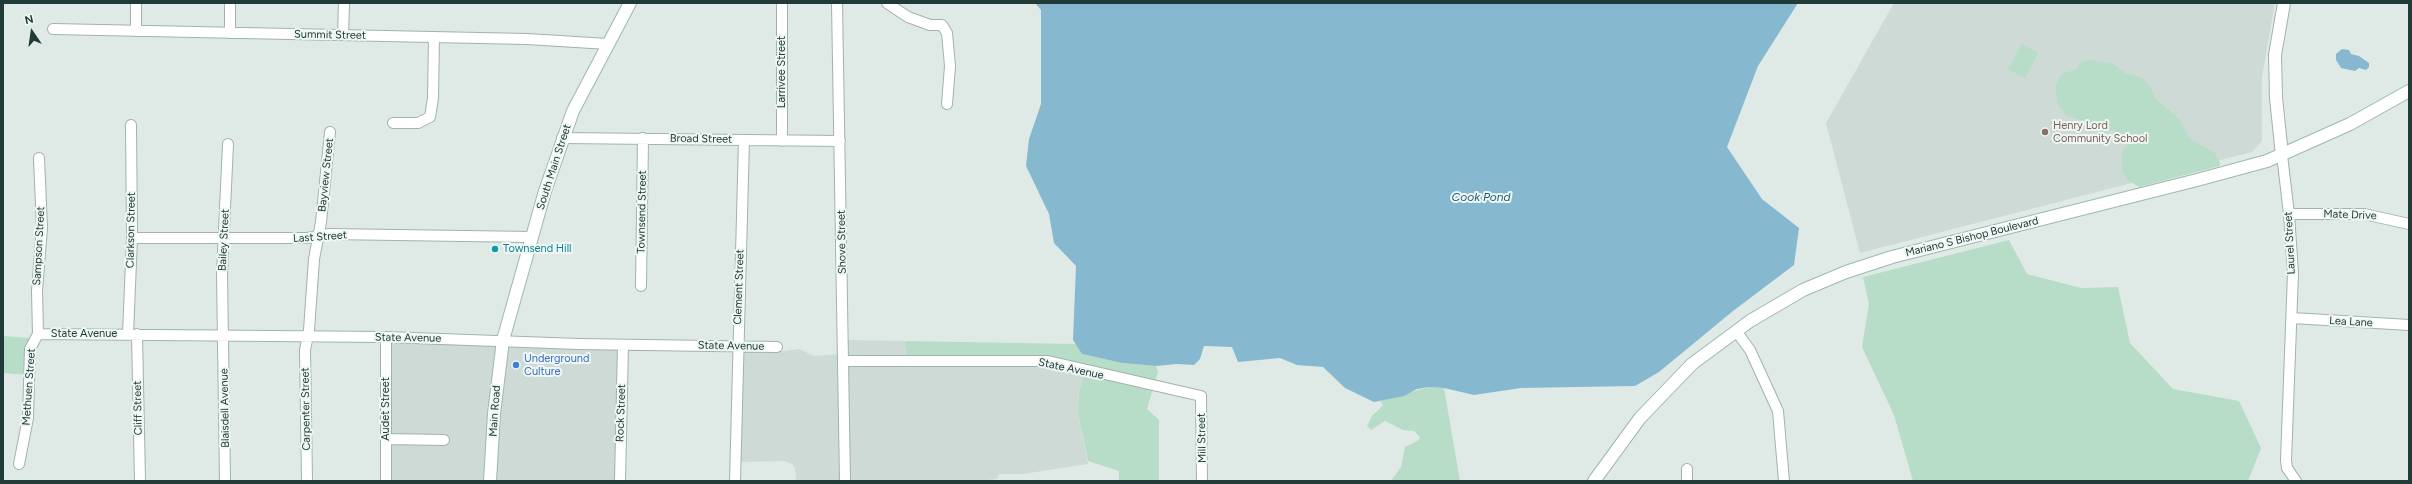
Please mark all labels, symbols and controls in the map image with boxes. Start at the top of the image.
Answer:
north arrow [12,12,52,52]
text: N [24,13,35,27]
street label: Summit Street [294,28,366,42]
street label: Larrivee Street [775,36,789,108]
place label: Henry Lord Community School [2053,119,2148,145]
street label: South Main Street [534,122,574,212]
marker: Henry Lord Community School [2040,127,2050,137]
street label: Broad Street [670,132,732,146]
street label: Bayview Street [316,137,336,213]
street label: Townsend Street [635,170,649,254]
water label: Cook Pond [1452,190,1510,204]
street label: Clarkson Street [124,192,138,268]
street label: Sampson Street [30,206,48,286]
street label: Mate Drive [2323,207,2377,223]
street label: Bailey Street [216,208,232,272]
street label: Shove Street [835,210,849,274]
street label: Laurel Street [2282,211,2298,275]
street label: Mariano S Bishop Boulevard [1904,214,2040,260]
street label: Last Street [293,229,347,245]
place label: Townsend Hill [503,242,571,256]
marker: Townsend Hill [490,244,500,254]
street label: Clement Street [731,249,747,325]
street label: Lea Lane [2329,314,2373,330]
street label: State Avenue [51,327,117,341]
street label: State Avenue [375,331,441,345]
street label: State Avenue [698,339,764,353]
street label: Methuen Street [20,348,38,426]
place label: Underground Culture [524,352,589,378]
street label: State Avenue [1037,356,1105,382]
marker: Underground Culture [511,360,521,370]
street label: Carpenter Street [299,367,313,451]
street label: Blaisdell Avenue [218,368,232,448]
street label: Audet Street [379,377,393,441]
street label: Cliff Street [131,381,145,435]
street label: Rock Street [613,384,629,442]
street label: Main Road [487,385,503,437]
street label: Mill Street [1195,413,1209,463]

